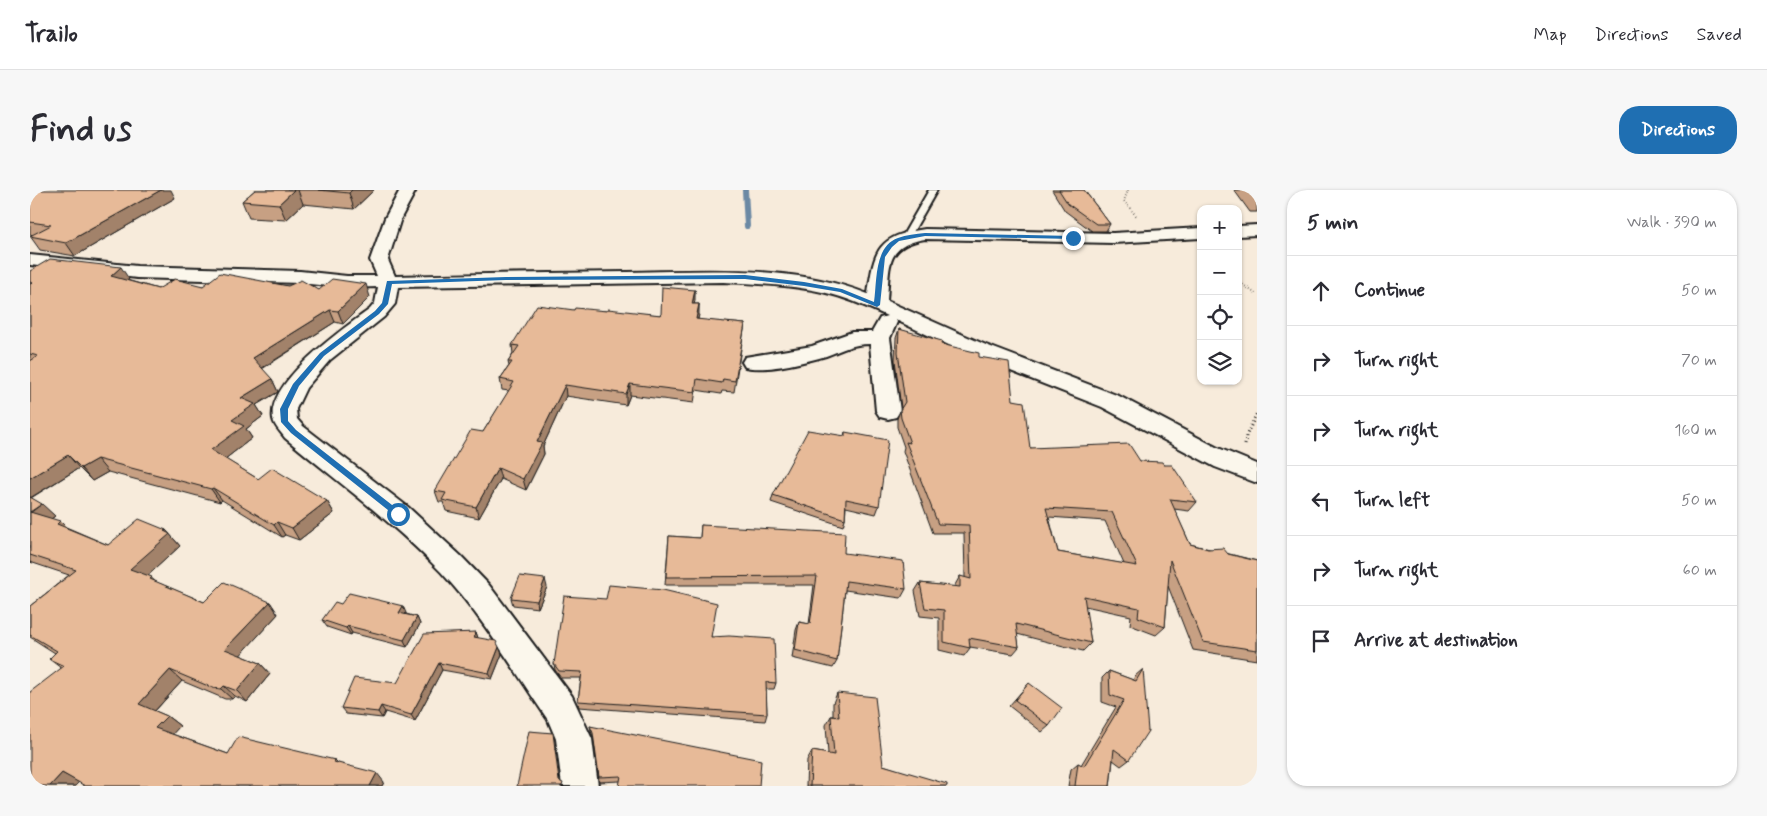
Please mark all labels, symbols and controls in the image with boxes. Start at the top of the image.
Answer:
text: Trailo [25,19,78,50]
text: Map [1534,23,1567,47]
text: Directions [1595,23,1669,47]
text: Saved [1697,23,1742,47]
button: Directions [1619,106,1737,154]
text: Find us [30,107,132,153]
map controls [1197,205,1242,385]
button: + [1197,205,1242,250]
text: 5 min [1307,209,1359,237]
text: Walk · 390 m [1627,212,1717,233]
route end [1062,227,1085,250]
button: − [1197,250,1242,295]
icon: ahead [1307,277,1335,305]
text: Continue [1354,278,1425,303]
text: 50 m [1681,280,1717,301]
button: locate [1197,295,1242,340]
button: layers [1197,340,1242,385]
icon: right [1307,347,1335,375]
text: Turn right [1354,348,1438,373]
text: 70 m [1681,350,1717,371]
icon: right [1307,417,1335,445]
text: Turn right [1354,418,1438,443]
text: 160 m [1674,420,1717,441]
icon: left [1307,487,1335,515]
text: Turn left [1354,488,1430,513]
text: 50 m [1681,490,1717,511]
route start [387,503,410,526]
icon: right [1307,557,1335,585]
text: Turn right [1354,558,1438,583]
text: 60 m [1683,560,1717,581]
icon: arrive [1307,627,1335,655]
text: Arrive at destination [1354,628,1518,653]

